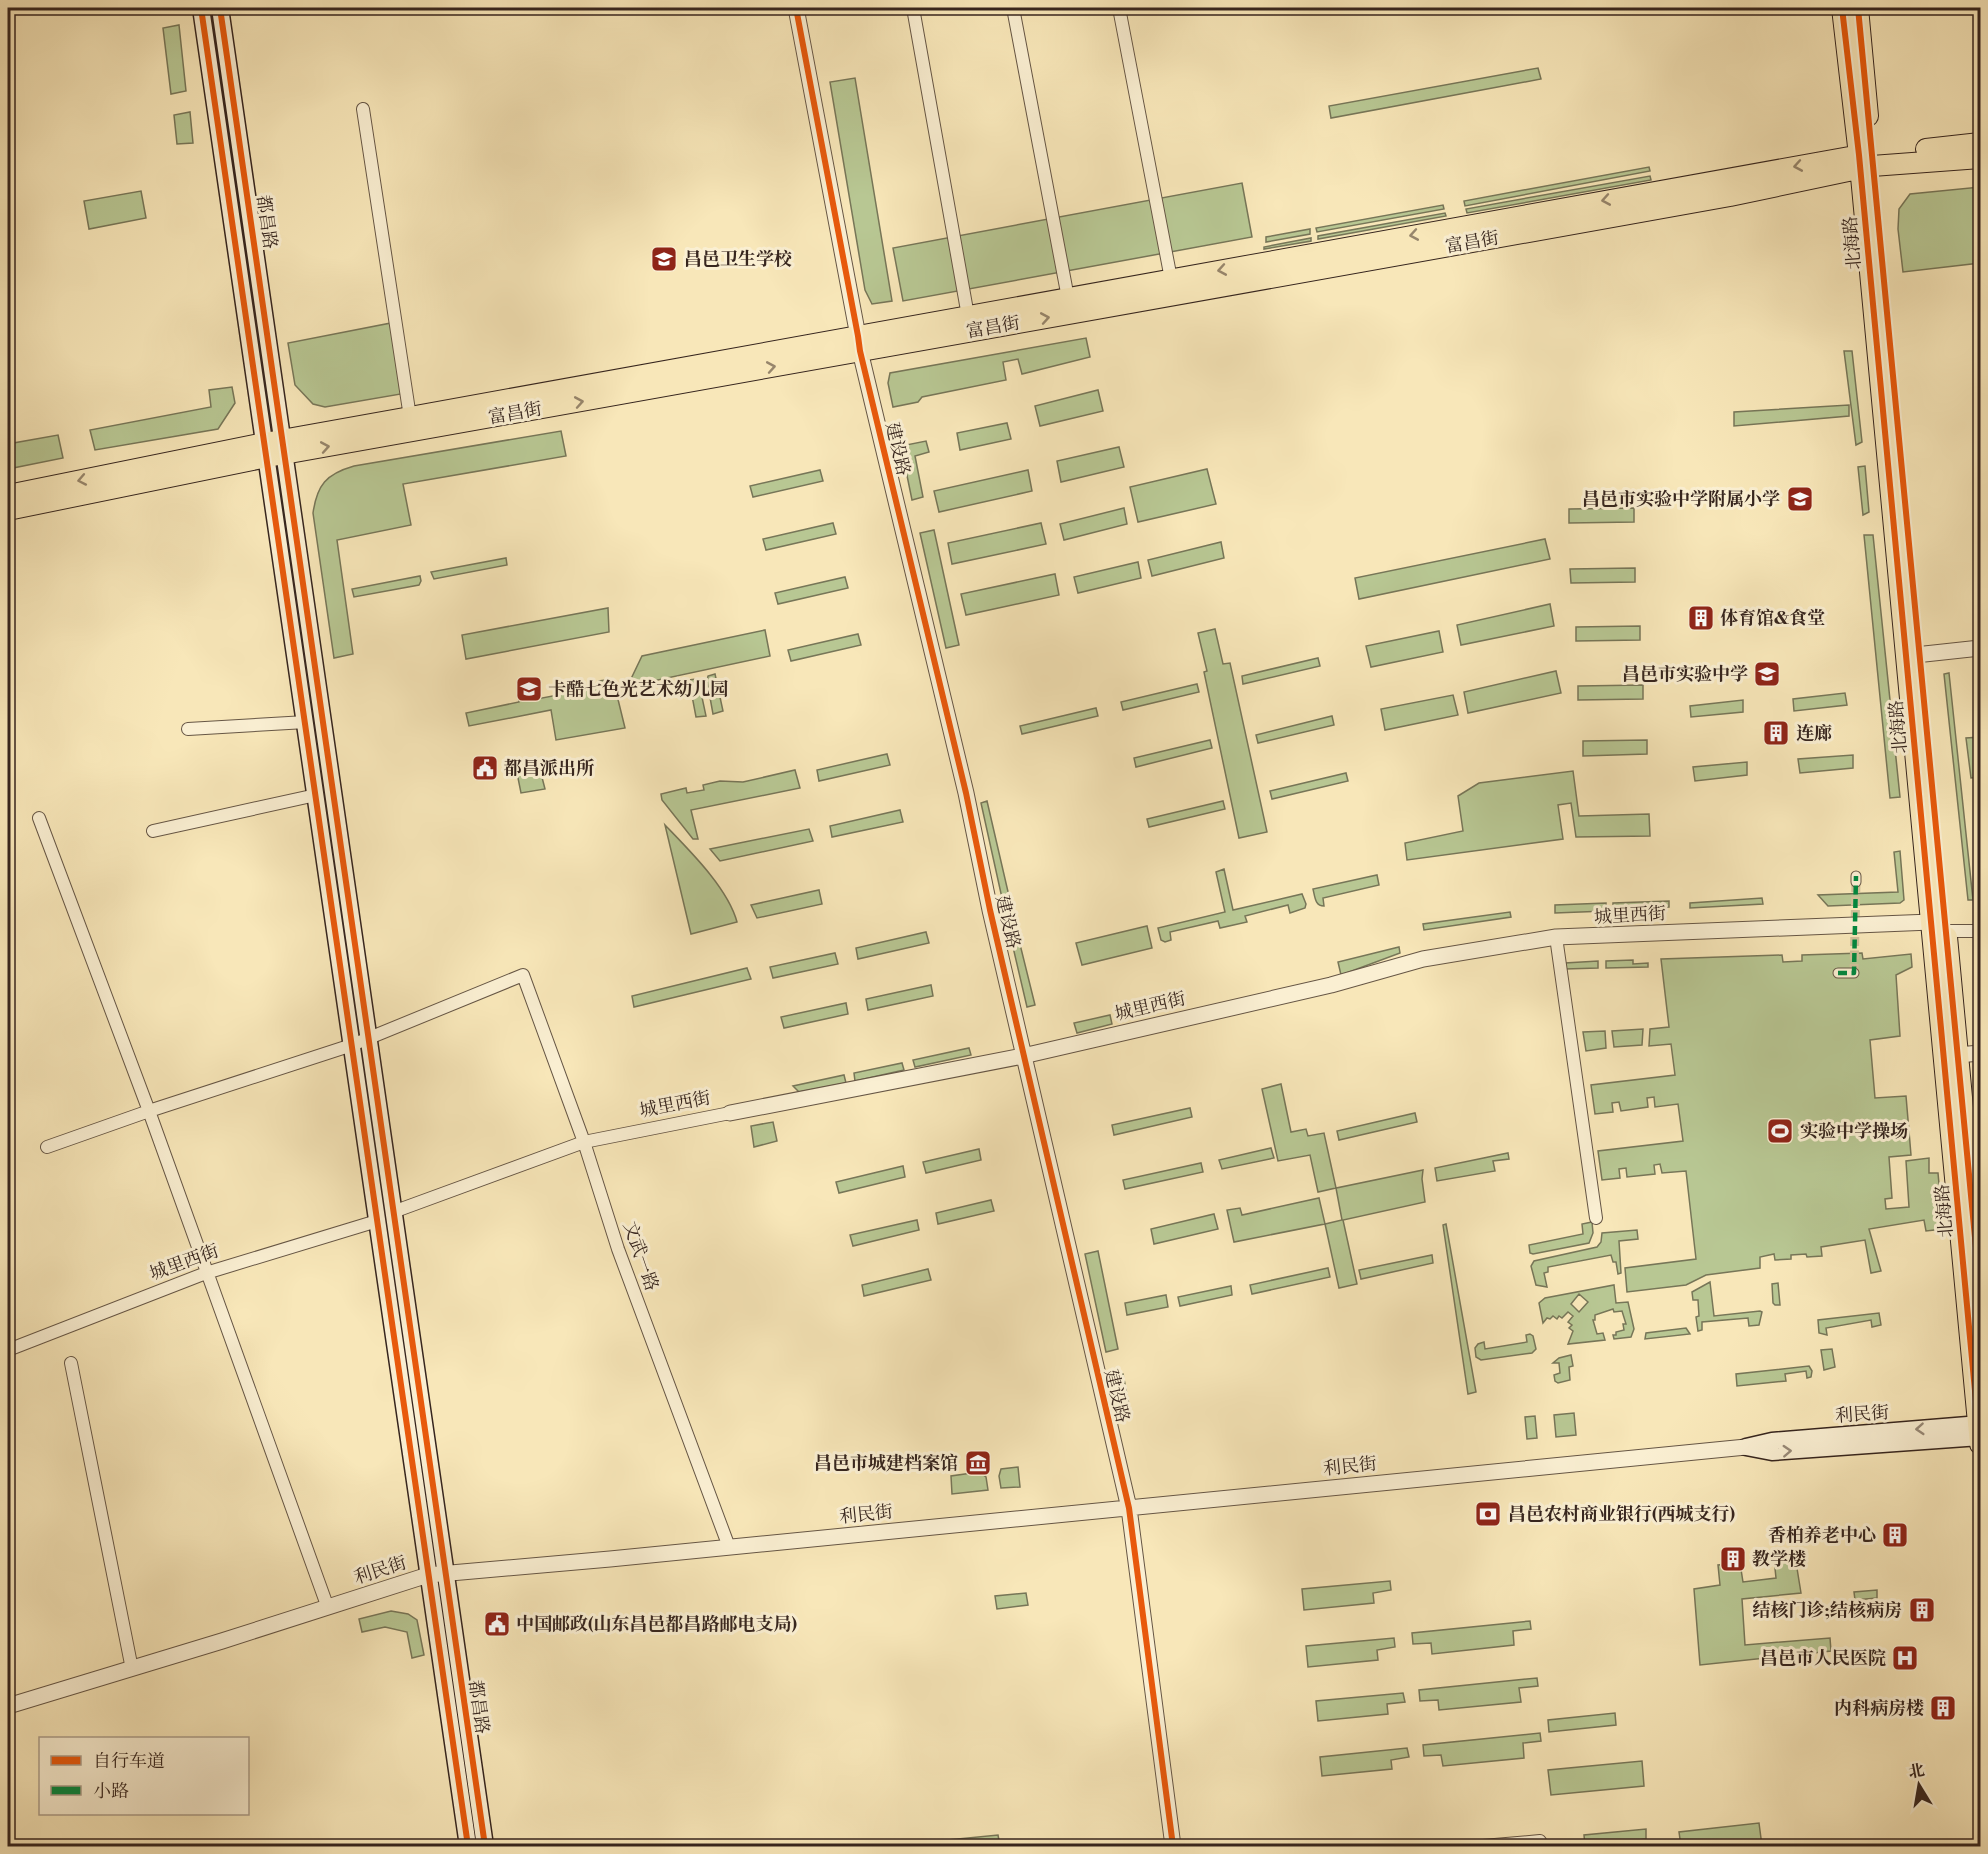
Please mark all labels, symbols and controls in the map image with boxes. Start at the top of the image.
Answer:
one-way arrow [1793,159,1803,172]
one-way arrow [1601,193,1611,206]
street label: 都昌路 [251,194,282,250]
street label: 北海路 [1839,215,1866,271]
street label: 富昌街 [1444,226,1501,259]
one-way arrow [1409,228,1419,241]
school or university icon: 昌邑卫生学校 [649,244,679,274]
place label: 昌邑卫生学校 [684,248,792,271]
one-way arrow [1217,263,1227,276]
street label: 富昌街 [965,311,1022,344]
one-way arrow [1040,312,1050,325]
one-way arrow [766,361,776,374]
one-way arrow [574,396,584,409]
street label: 富昌街 [487,397,544,430]
street label: 建设路 [880,420,915,478]
one-way arrow [320,441,330,454]
one-way arrow [77,473,87,486]
school or university icon: 昌邑市实验中学附属小学 [1785,484,1815,514]
place label: 昌邑市实验中学附属小学 [1582,488,1780,511]
building icon: 体育馆&食堂 [1686,603,1716,633]
place label: 体育馆&食堂 [1720,607,1825,630]
school or university icon: 昌邑市实验中学 [1752,659,1782,689]
place label: 昌邑市实验中学 [1622,663,1748,686]
school or university icon: 卡酷七色光艺术幼儿园 [514,674,544,704]
place label: 卡酷七色光艺术幼儿园 [548,678,728,701]
street label: 北海路 [1885,699,1912,755]
building icon: 连廊 [1761,718,1791,748]
place label: 连廊 [1796,722,1832,745]
public building icon: 都昌派出所 [470,753,500,783]
place label: 都昌派出所 [504,757,595,780]
street label: 建设路 [990,893,1025,951]
street label: 城里西街 [1593,902,1667,929]
street label: 城里西街 [1112,987,1188,1026]
street label: 城里西街 [638,1086,713,1123]
sports icon: 实验中学操场 [1765,1116,1795,1146]
place label: 实验中学操场 [1800,1120,1908,1143]
street label: 北海路 [1931,1183,1958,1239]
street label: 文武一路 [618,1218,663,1294]
street label: 城里西街 [146,1239,222,1286]
street label: 建设路 [1099,1367,1134,1425]
street label: 利民街 [1834,1401,1890,1428]
one-way arrow [1916,1422,1925,1435]
one-way arrow [1782,1444,1791,1457]
museum icon: 昌邑市城建档案馆 [963,1448,993,1478]
place label: 昌邑市城建档案馆 [814,1452,958,1475]
street label: 利民街 [1322,1452,1378,1481]
bank icon: 昌邑农村商业银行(西城支行) [1473,1499,1503,1529]
street label: 利民街 [838,1500,894,1529]
place label: 昌邑农村商业银行(西城支行) [1508,1503,1736,1526]
building icon: 香柏养老中心 [1880,1520,1910,1550]
place label: 香柏养老中心 [1768,1524,1876,1547]
building icon: 教学楼 [1718,1544,1748,1574]
place label: 教学楼 [1752,1548,1806,1571]
street label: 利民街 [351,1551,409,1590]
building icon: 结核门诊;结核病房 [1907,1595,1937,1625]
place label: 结核门诊;结核病房 [1752,1599,1902,1622]
public building icon: 中国邮政(山东昌邑都昌路邮电支局) [482,1609,512,1639]
place label: 中国邮政(山东昌邑都昌路邮电支局) [516,1613,798,1636]
hospital icon: 昌邑市人民医院 [1890,1643,1920,1673]
place label: 昌邑市人民医院 [1760,1647,1886,1670]
street label: 都昌路 [463,1679,494,1735]
building icon: 内科病房楼 [1928,1693,1958,1723]
place label: 内科病房楼 [1834,1697,1924,1720]
legend [39,1737,249,1815]
text: 自行车道 [93,1750,165,1773]
north arrow [1889,1755,1949,1815]
text: 北 [1907,1760,1926,1783]
text: 小路 [93,1780,129,1803]

